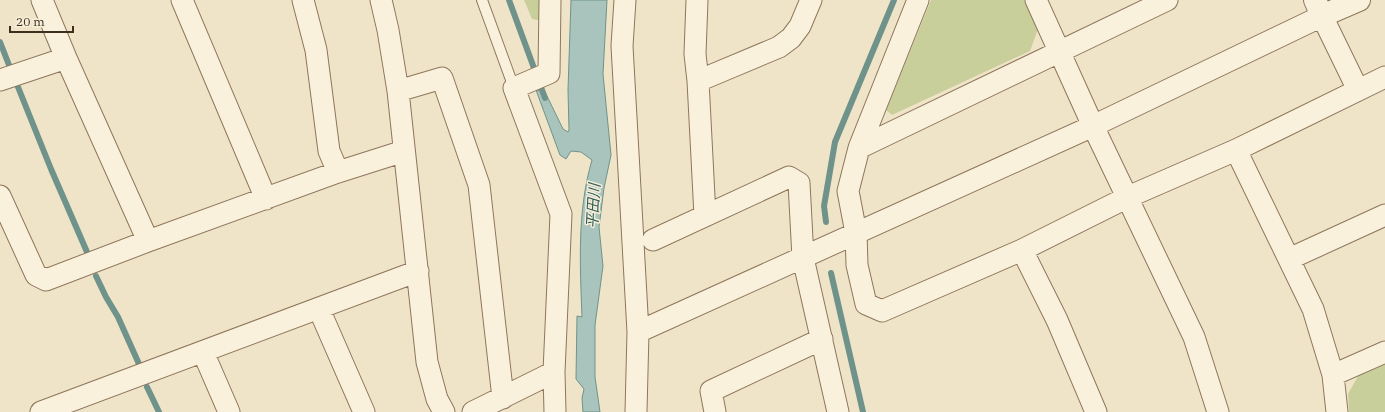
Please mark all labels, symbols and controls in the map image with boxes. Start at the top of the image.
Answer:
scale bar [10,8,73,34]
text: 20 m [16,14,45,29]
water label: 平田川 [582,181,604,229]

